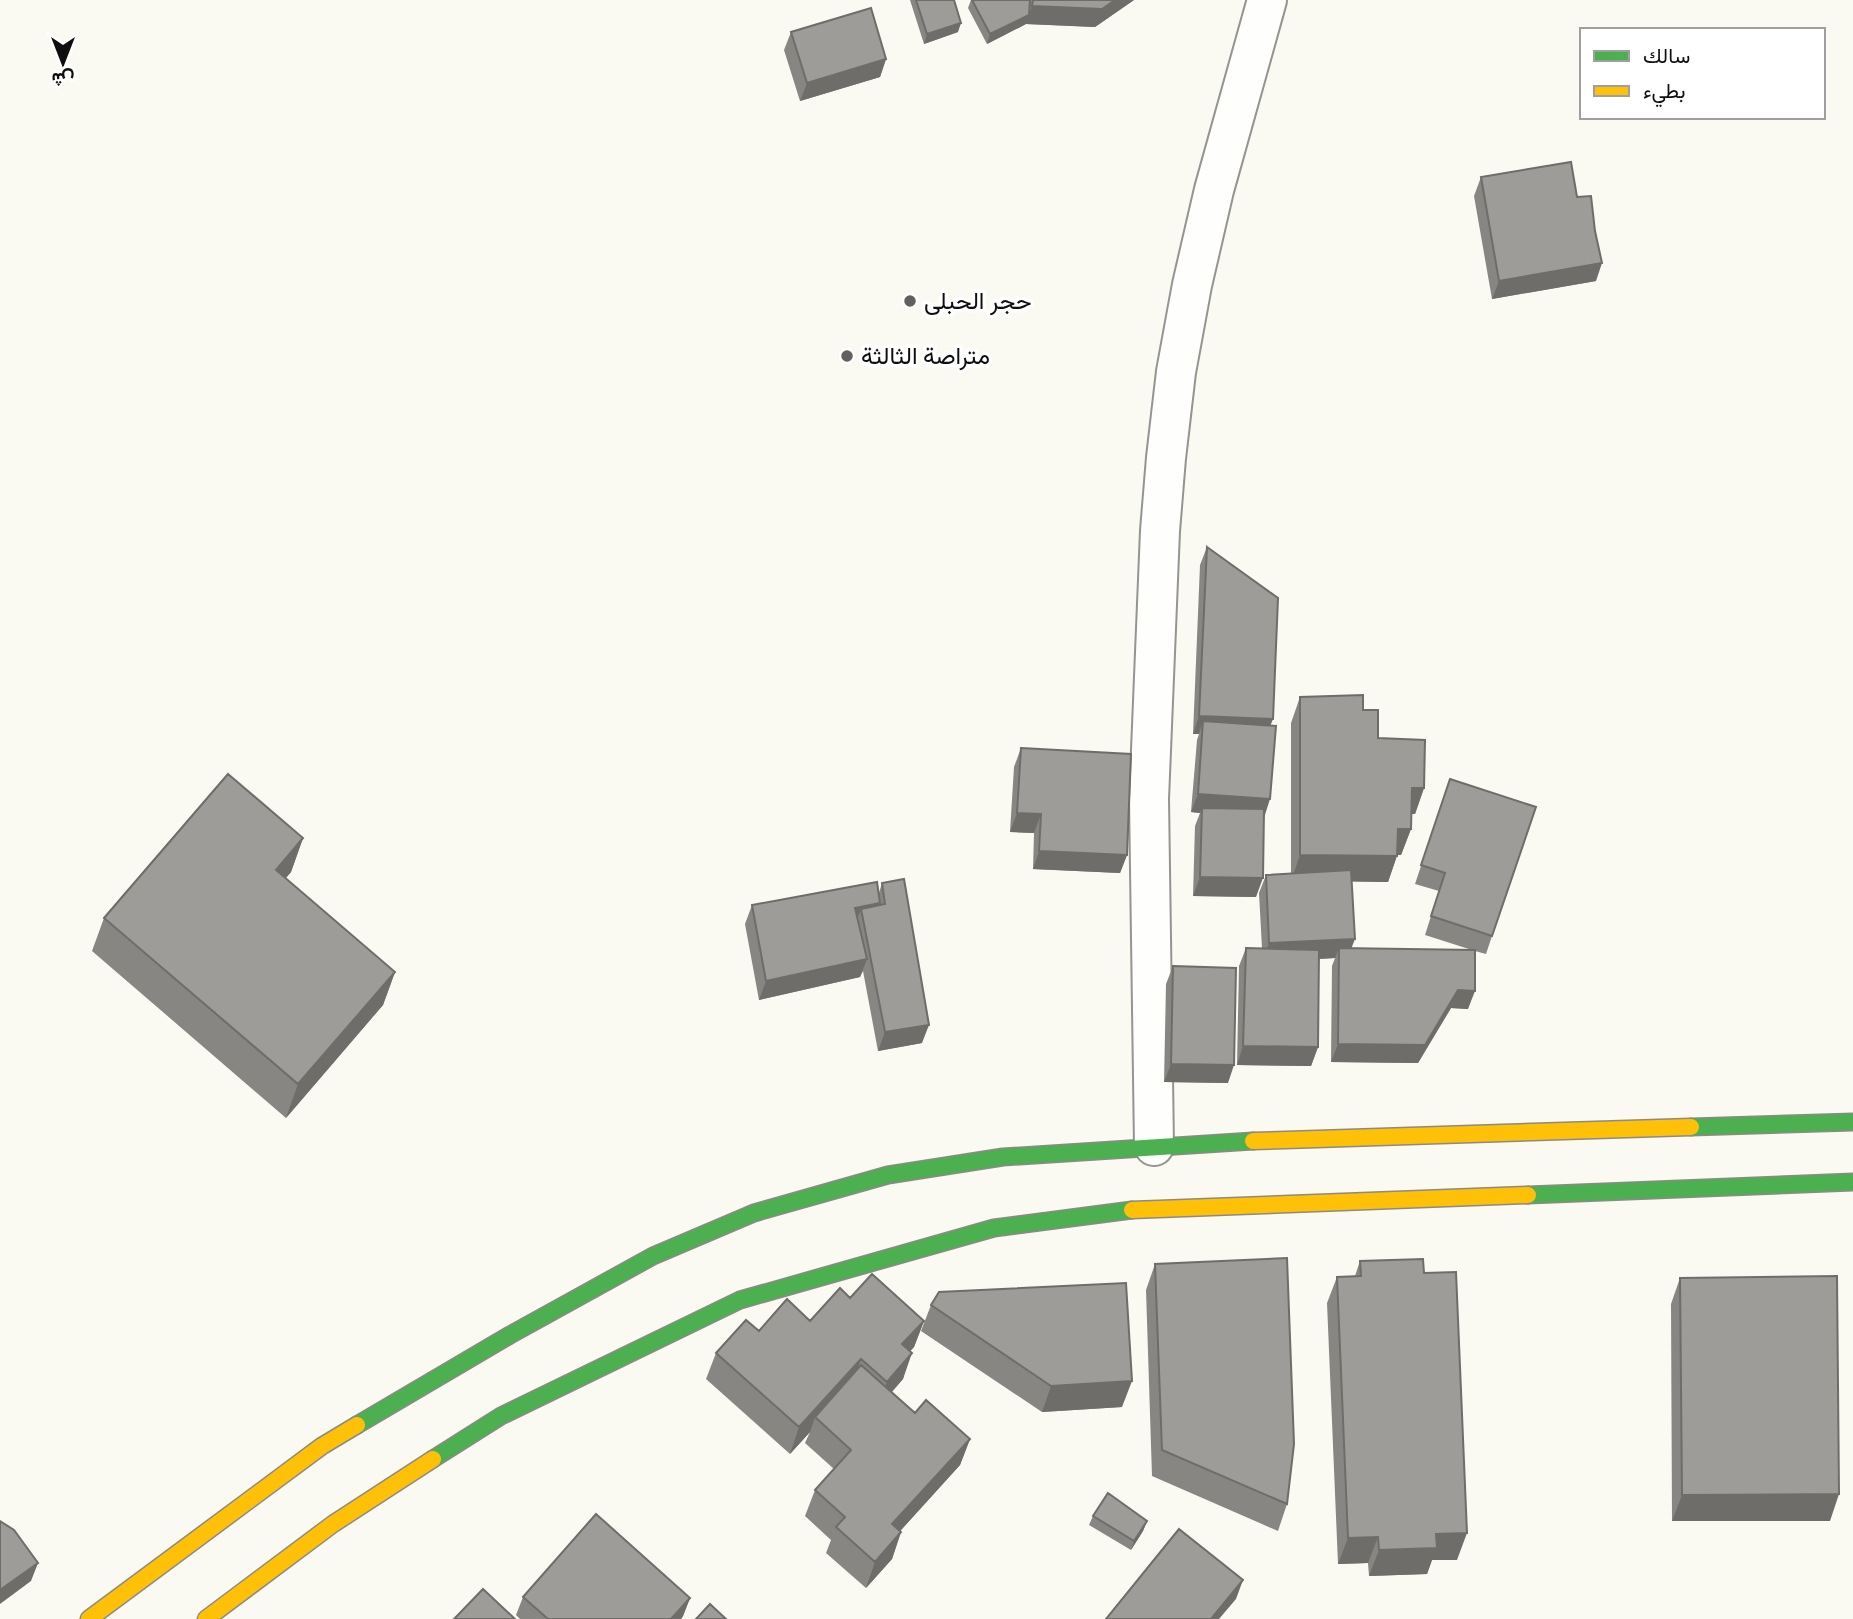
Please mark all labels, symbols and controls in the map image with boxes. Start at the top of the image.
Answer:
north arrow [28,28,98,98]
legend [1580,28,1825,119]
text: سالك [1643,41,1690,69]
text: ش [51,68,74,92]
text: بطيء [1643,76,1686,108]
place label: حجر الحبلى [924,284,1032,316]
marker: حجر الحبلى [902,293,918,309]
place label: متراصة الثالثة [861,339,990,371]
marker: متراصة الثالثة [839,348,855,364]

